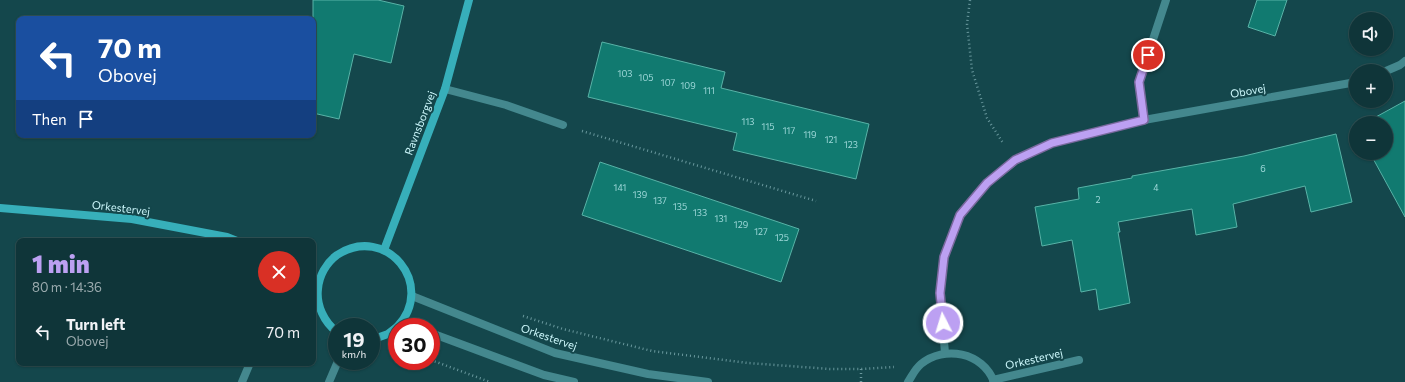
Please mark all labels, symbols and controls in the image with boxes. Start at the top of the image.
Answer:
map controls [1349,12,1393,160]
button: sound [1349,12,1393,56]
text: 70 m [98,30,162,64]
icon: left [32,32,84,84]
pin [1131,38,1165,72]
icon: arrive [1137,44,1159,66]
text: Obovej [98,64,157,86]
button: + [1349,64,1393,108]
house number: 103 [618,68,632,79]
house number: 105 [639,72,653,83]
house number: 107 [661,77,675,88]
house number: 109 [680,80,696,91]
street label: Obovej [1229,81,1267,100]
house number: 111 [703,85,715,96]
street label: Ravnsborgvej [401,89,438,157]
icon: arrive [75,108,97,130]
text: Then [32,110,67,128]
house number: 113 [742,116,754,127]
button: − [1349,116,1393,160]
house number: 115 [762,121,774,132]
house number: 117 [783,125,795,136]
house number: 119 [803,129,817,140]
house number: 121 [825,134,837,145]
house number: 123 [844,139,858,150]
house number: 6 [1260,163,1266,174]
house number: 141 [614,182,626,193]
house number: 4 [1153,182,1159,193]
house number: 139 [633,189,647,200]
house number: 2 [1096,194,1101,205]
house number: 137 [653,195,667,206]
street label: Orkestervej [91,197,151,218]
house number: 135 [673,201,687,212]
house number: 133 [693,207,707,218]
house number: 131 [715,213,727,224]
house number: 129 [734,219,748,230]
house number: 127 [754,226,768,237]
house number: 125 [775,232,789,243]
text: 1 min [32,249,90,278]
button: close [258,251,300,293]
text: 80 m · 14:36 [32,279,102,295]
position arrow [922,302,964,344]
text: Turn left [66,315,125,333]
speed limit sign: 30 [388,318,440,370]
icon: left [32,321,54,343]
street label: Orkestervej [519,321,579,352]
text: 70 m [266,323,300,341]
text: 19 [343,327,365,351]
text: Obovej [66,333,108,349]
street label: Orkestervej [1004,346,1064,371]
text: km/h [342,348,366,360]

